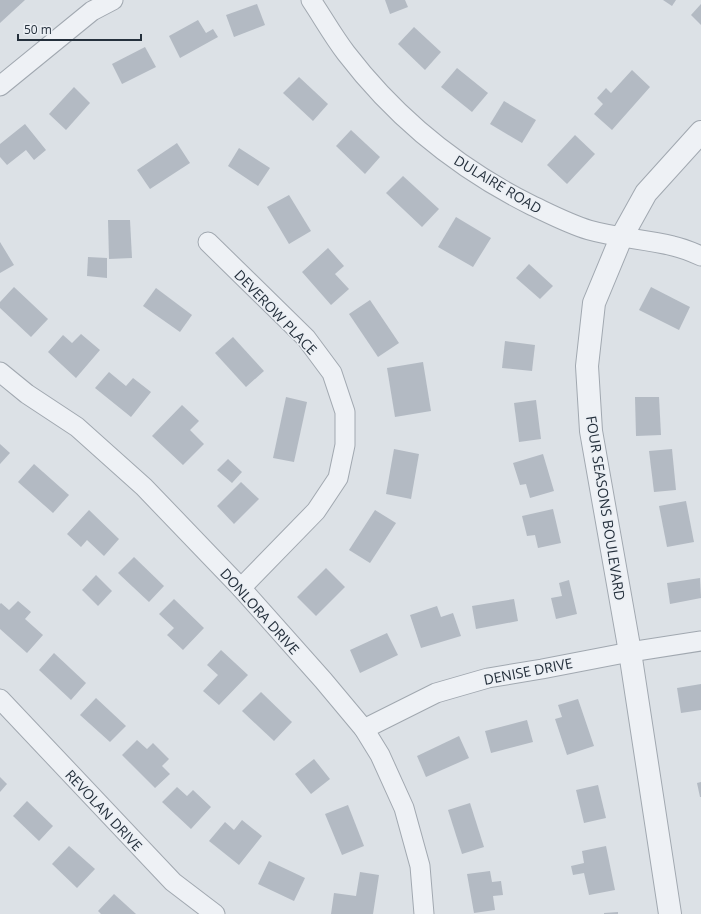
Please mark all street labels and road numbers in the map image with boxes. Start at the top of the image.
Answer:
street label: DULAIRE ROAD [451,150,545,218]
street label: DEVEROW PLACE [230,265,322,359]
street label: FOUR SEASONS BOULEVARD [582,414,630,602]
street label: DONLORA DRIVE [216,564,304,658]
street label: DENISE DRIVE [482,653,574,689]
street label: REVOLAN DRIVE [61,765,147,855]

